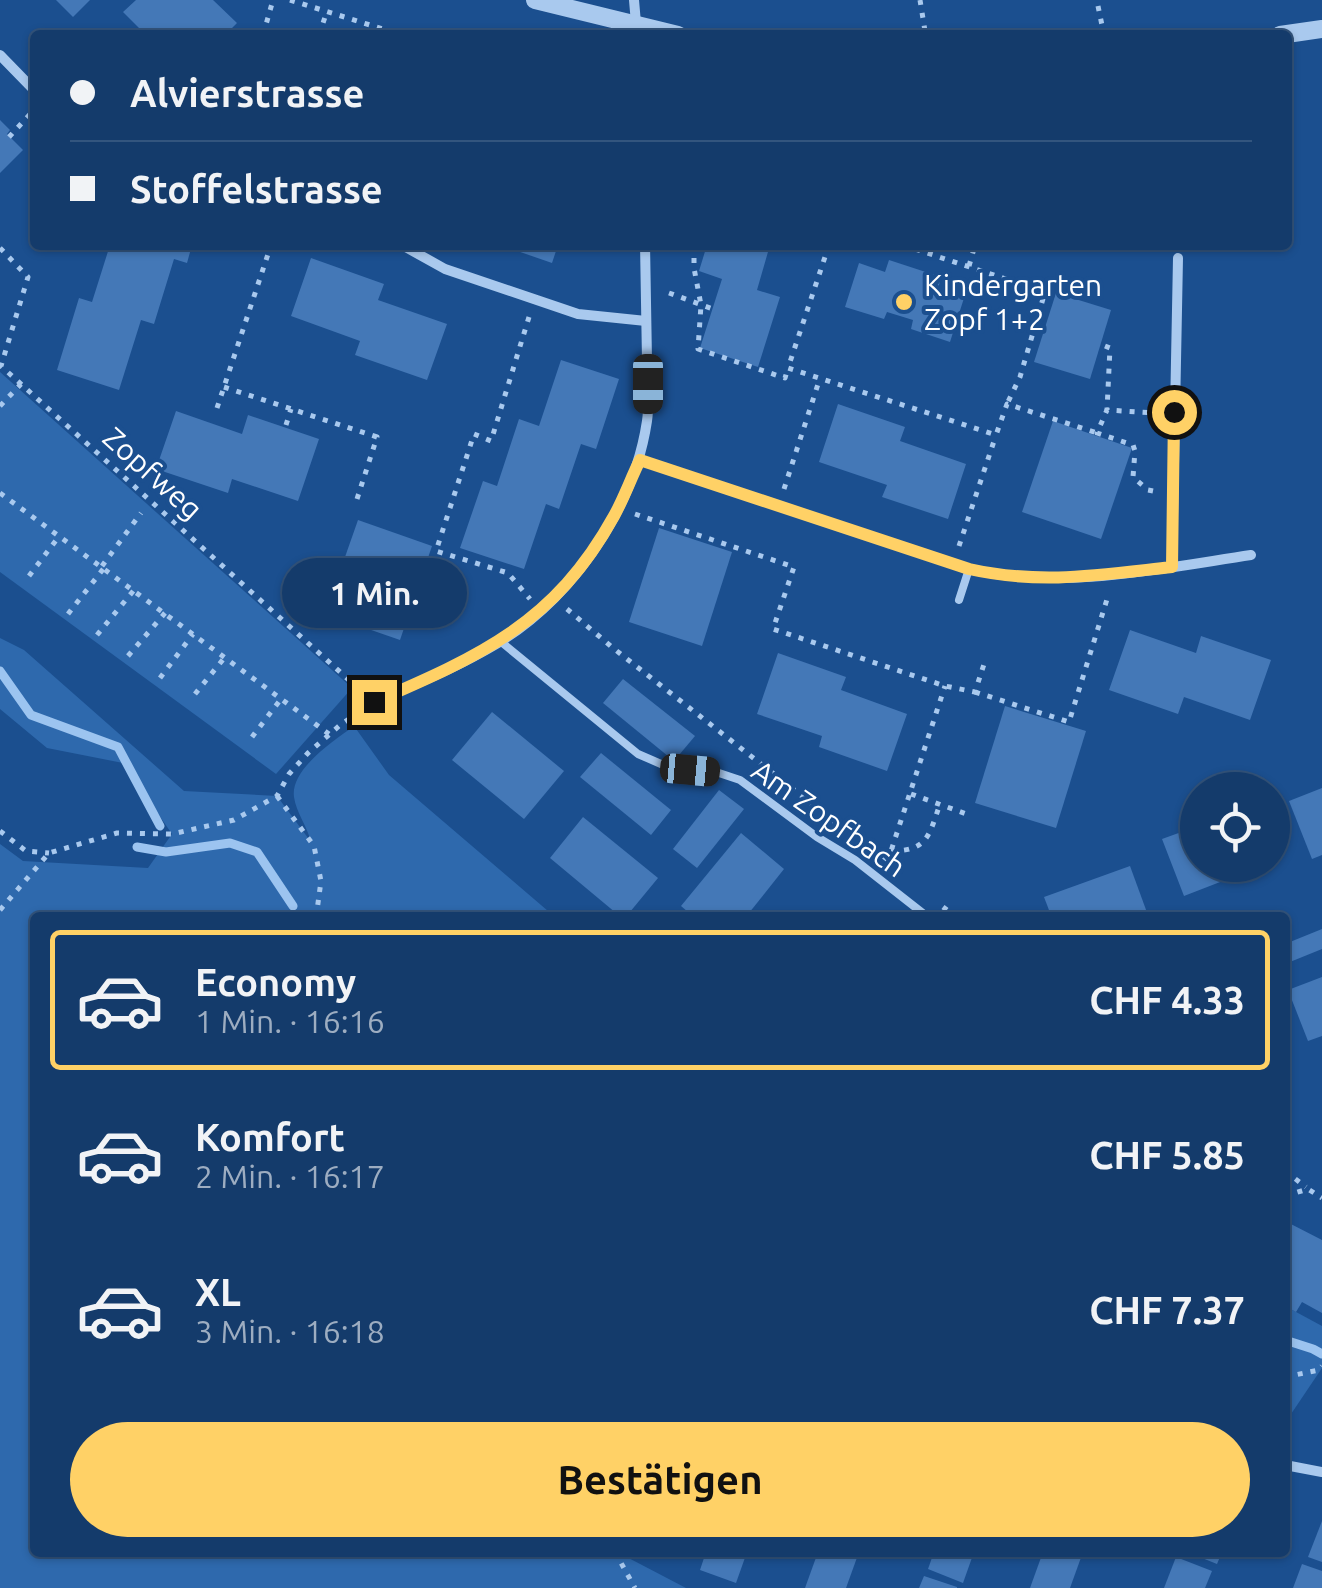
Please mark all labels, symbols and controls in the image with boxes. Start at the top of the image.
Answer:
text: Alvierstrasse [130,72,364,114]
text: Stoffelstrasse [130,168,383,210]
place label: Kindergarten Zopf 1+2 [924,268,1102,336]
marker: Kindergarten Zopf 1+2 [893,291,915,313]
car [633,354,663,414]
route start [1152,390,1197,435]
street label: Zopfweg [97,420,209,526]
callout: 1 Min. [282,557,466,627]
text: 1 Min. [330,575,419,611]
route end [352,680,397,725]
car [659,752,721,788]
street label: Am Zopfbach [746,753,912,883]
map controls [1180,772,1290,882]
button: locate [1180,772,1290,882]
icon: car [75,955,165,1045]
text: Economy [195,961,356,1003]
text: CHF 4.33 [1089,979,1245,1021]
text: 1 Min. · 16:16 [195,1003,385,1039]
icon: car [75,1110,165,1200]
text: Komfort [195,1116,345,1158]
text: CHF 5.85 [1089,1134,1245,1176]
text: 2 Min. · 16:17 [195,1158,385,1194]
icon: car [75,1265,165,1355]
text: XL [195,1271,241,1313]
text: CHF 7.37 [1089,1289,1245,1331]
text: 3 Min. · 16:18 [195,1313,385,1349]
button: Bestätigen [70,1422,1250,1537]

